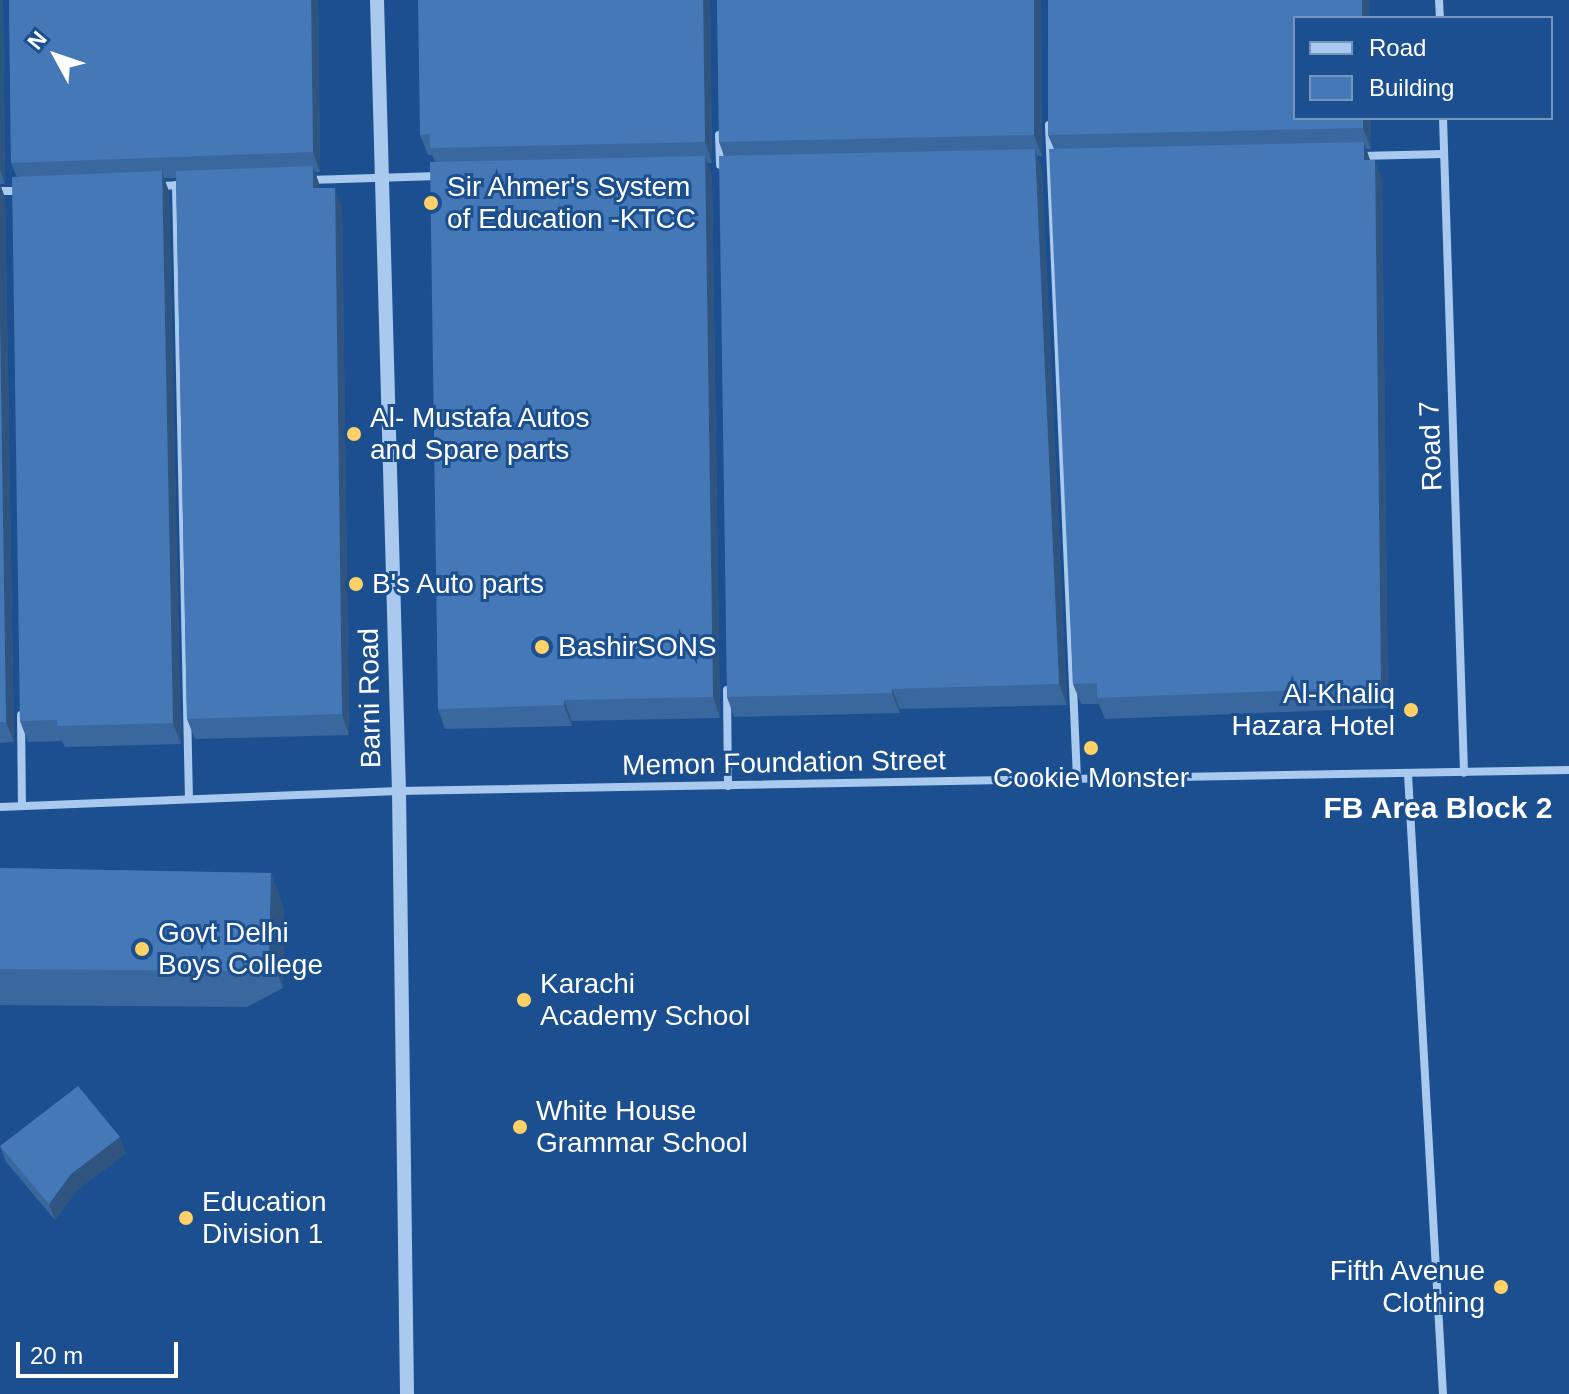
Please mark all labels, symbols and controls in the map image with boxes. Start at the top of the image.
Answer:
north arrow [16,16,96,96]
legend [1293,16,1553,120]
text: N [23,26,52,54]
text: Road [1369,34,1426,61]
text: Building [1369,74,1454,101]
place label: Sir Ahmer's System of Education -KTCC [447,170,696,236]
marker: Sir Ahmer's System of Education -KTCC [422,194,440,212]
street label: Road 7 [1413,400,1449,492]
place label: Al- Mustafa Autos and Spare parts [370,401,591,467]
marker: Al- Mustafa Autos and Spare parts [345,425,363,443]
place label: B's Auto parts [372,567,545,601]
marker: B's Auto parts [347,575,365,593]
street label: Barni Road [352,628,388,768]
place label: BashirSONS [558,630,717,664]
marker: BashirSONS [533,638,551,656]
place label: Al-Khaliq Hazara Hotel [1232,677,1395,743]
marker: Al-Khaliq Hazara Hotel [1402,701,1420,719]
marker: Cookie Monster [1082,739,1100,757]
street label: Memon Foundation Street [622,743,946,783]
place label: Cookie Monster [993,761,1189,795]
district label: FB Area Block 2 [1323,790,1553,826]
place label: Govt Delhi Boys College [158,916,323,982]
marker: Govt Delhi Boys College [133,940,151,958]
place label: Karachi Academy School [540,967,750,1033]
marker: Karachi Academy School [515,991,533,1009]
place label: White House Grammar School [536,1094,748,1160]
marker: White House Grammar School [511,1118,529,1136]
place label: Education Division 1 [202,1185,327,1251]
marker: Education Division 1 [177,1209,195,1227]
place label: Fifth Avenue Clothing [1328,1254,1485,1320]
marker: Fifth Avenue Clothing [1492,1278,1510,1296]
scale bar [20,1326,182,1376]
text: 20 m [30,1342,83,1369]

